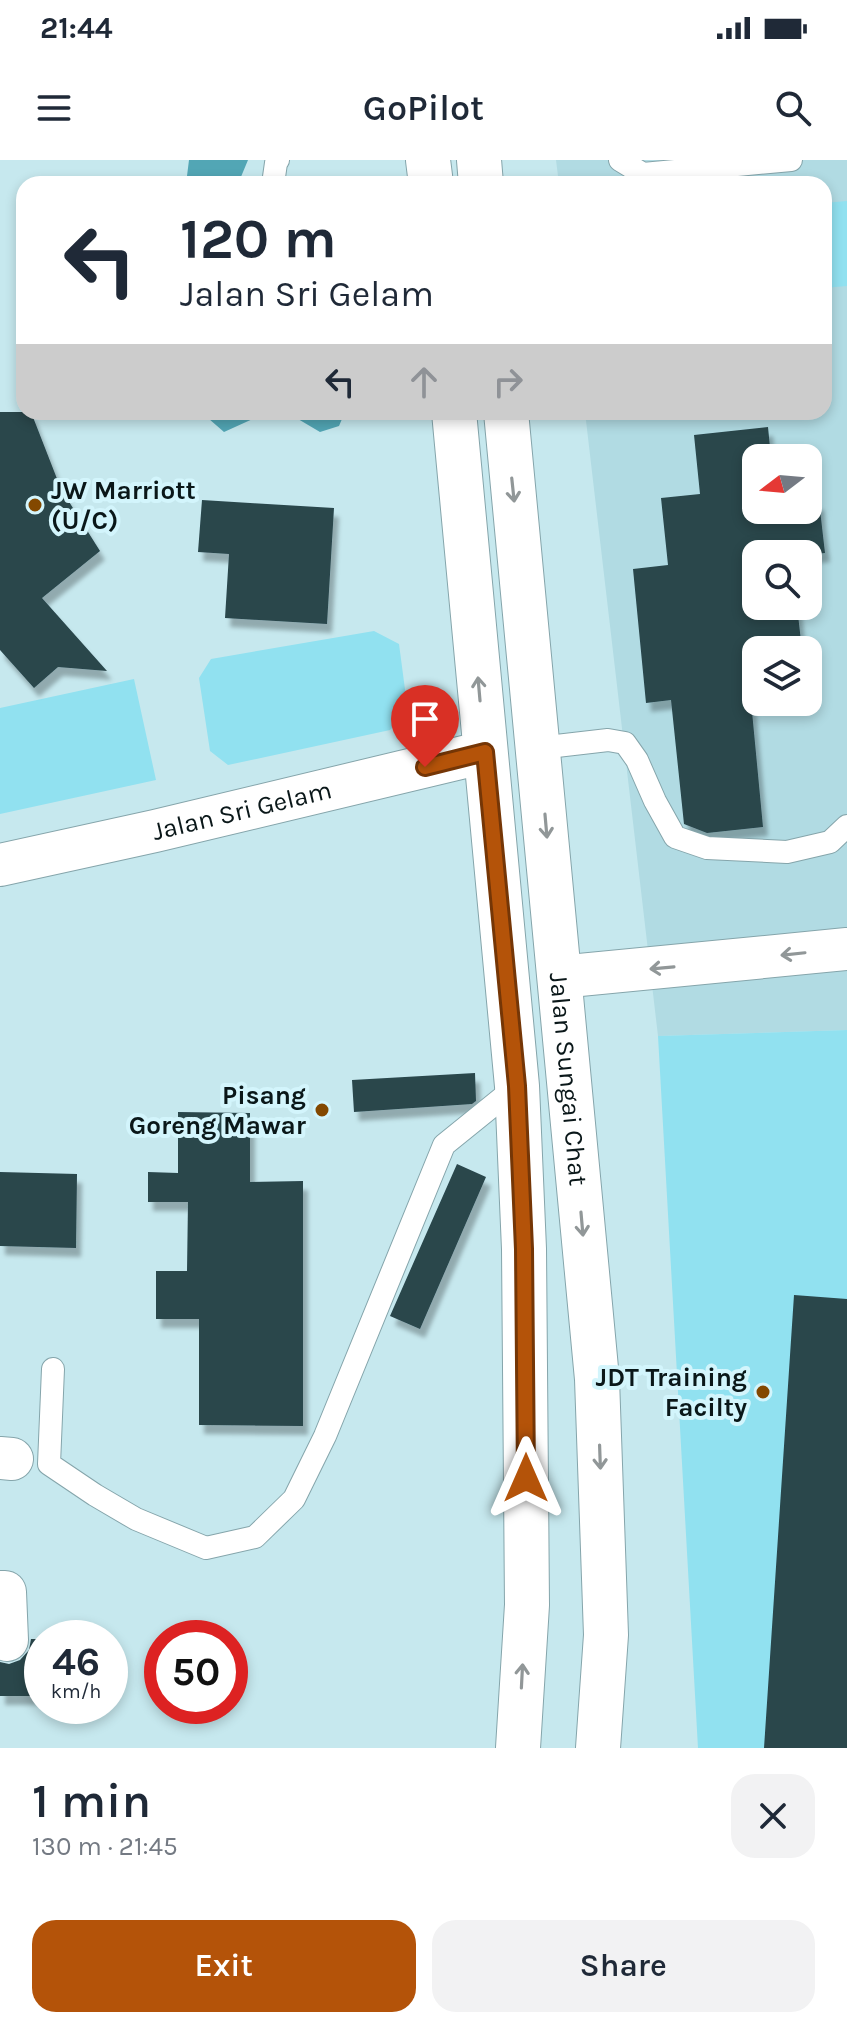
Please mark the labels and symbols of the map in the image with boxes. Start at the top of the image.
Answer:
north arrow [742,444,822,524]
place label: JW Marriott (U/C) [51,475,196,536]
one-way arrow [506,476,521,503]
marker: JW Marriott (U/C) [26,496,44,514]
one-way arrow [471,676,486,703]
pin [391,685,459,767]
street label: Jalan Sri Gelam [149,774,335,847]
one-way arrow [539,812,554,839]
one-way arrow [780,947,807,962]
one-way arrow [649,960,676,975]
street label: Jalan Sungai Chat [543,971,594,1187]
place label: Pisang Goreng Mawar [129,1080,307,1141]
marker: Pisang Goreng Mawar [313,1101,331,1119]
one-way arrow [575,1210,590,1237]
place label: JDT Training Facilty [596,1362,747,1423]
marker: JDT Training Facilty [754,1383,772,1401]
position arrow [484,1436,568,1520]
one-way arrow [592,1443,607,1470]
speed limit sign: 50 [144,1620,248,1724]
one-way arrow [515,1663,530,1690]

